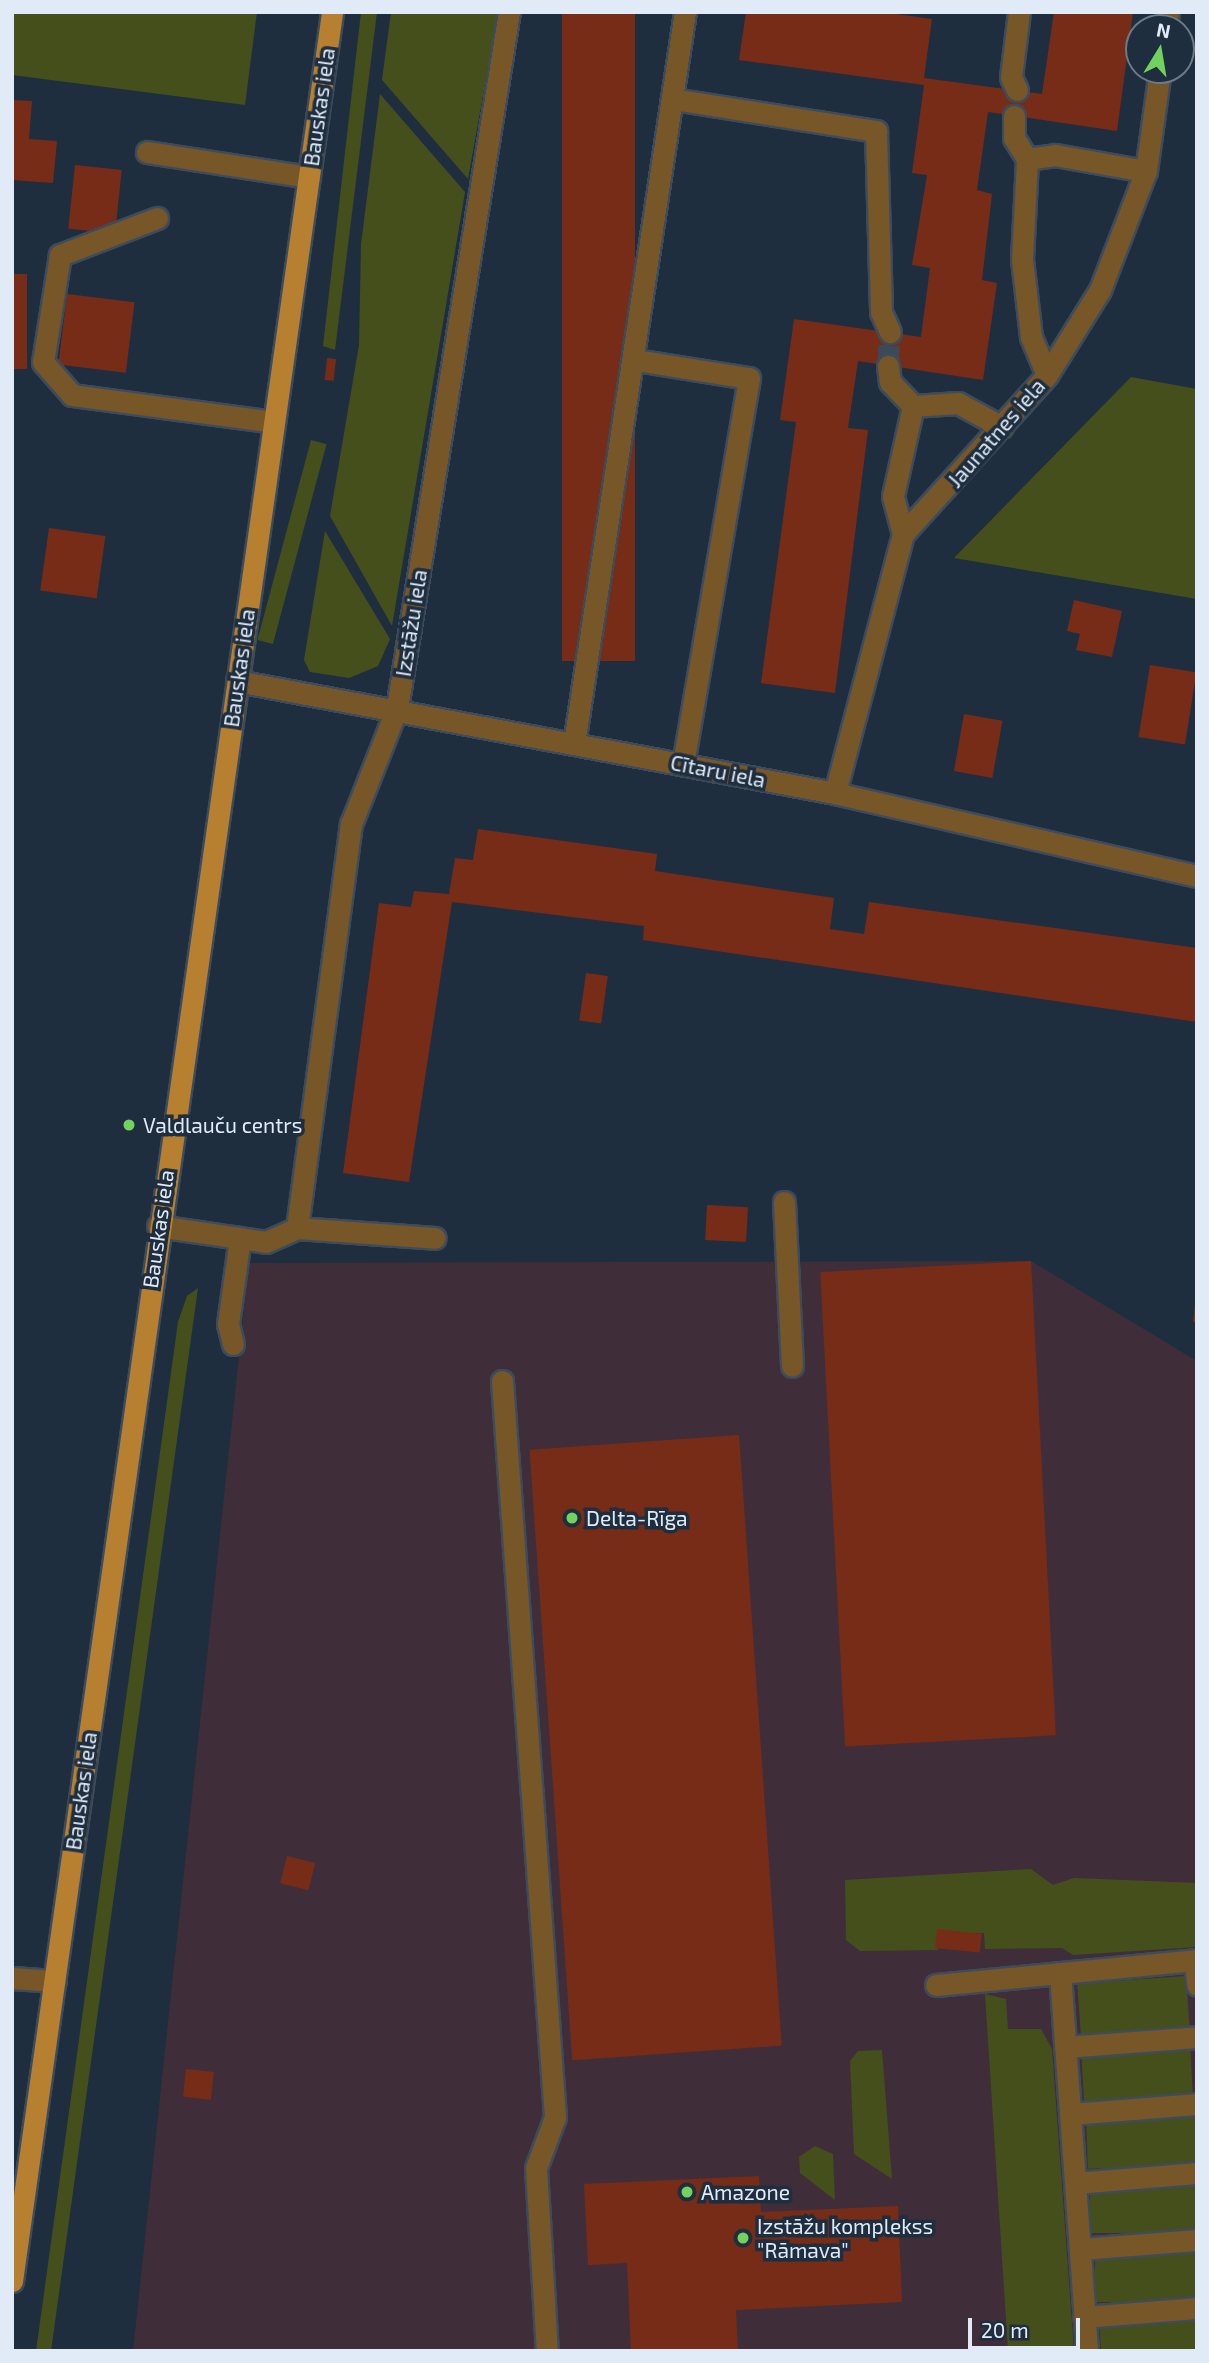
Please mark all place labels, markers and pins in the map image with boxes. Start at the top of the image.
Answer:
place label: Valdlauču centrs [143,1112,302,1138]
marker: Valdlauču centrs [121,1117,137,1133]
place label: Delta-Rīga [586,1505,688,1531]
marker: Delta-Rīga [564,1510,580,1526]
place label: Amazone [701,2179,790,2205]
marker: Amazone [679,2184,695,2200]
place label: Izstāžu komplekss "Rāmava" [757,2213,933,2263]
marker: Izstāžu komplekss "Rāmava" [735,2230,751,2246]

